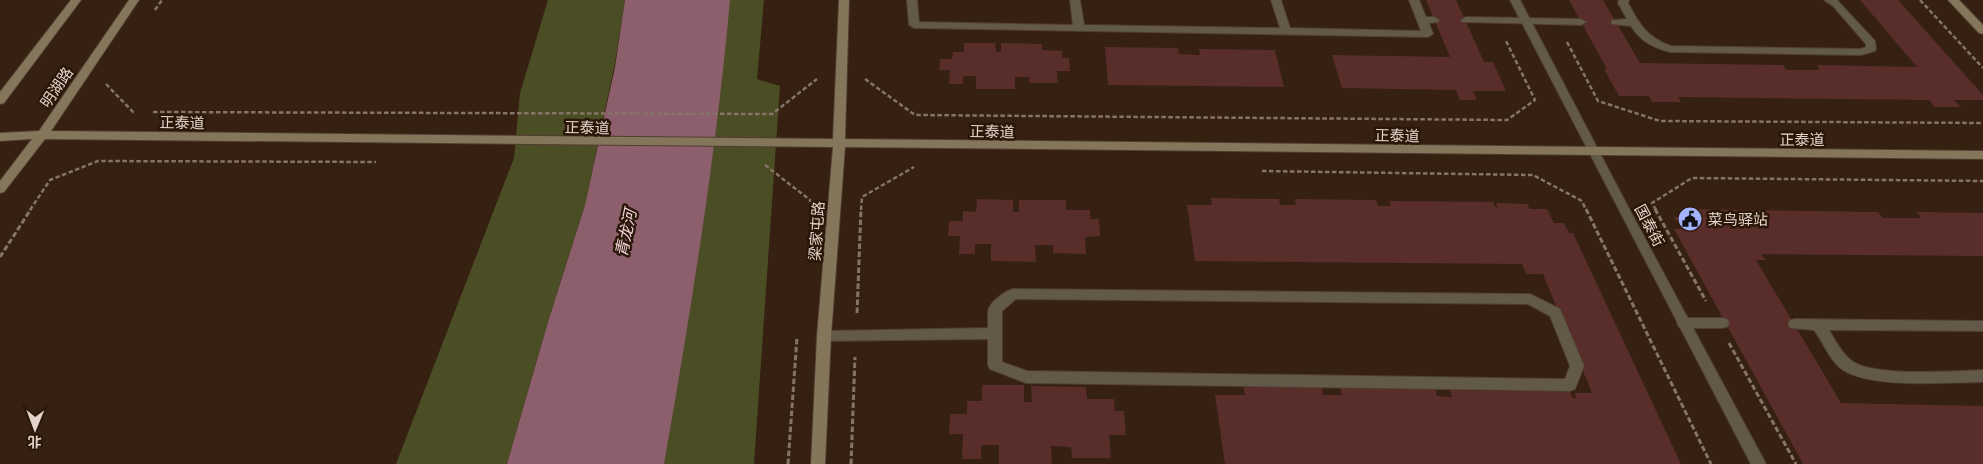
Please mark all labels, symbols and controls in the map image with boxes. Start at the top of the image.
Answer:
street label: 明湖路 [36,63,76,111]
street label: 正泰道 [159,113,205,131]
street label: 正泰道 [564,118,610,136]
street label: 正泰道 [969,122,1015,140]
street label: 正泰道 [1374,126,1420,144]
street label: 正泰道 [1779,130,1825,148]
street label: 梁家屯路 [805,200,827,262]
street label: 国泰街 [1631,201,1669,249]
water label: 青龙河 [611,205,640,258]
public building icon: 菜鸟驿站 [1677,206,1703,232]
place label: 菜鸟驿站 [1708,210,1768,228]
north arrow [10,404,60,454]
text: 北 [28,434,42,451]

